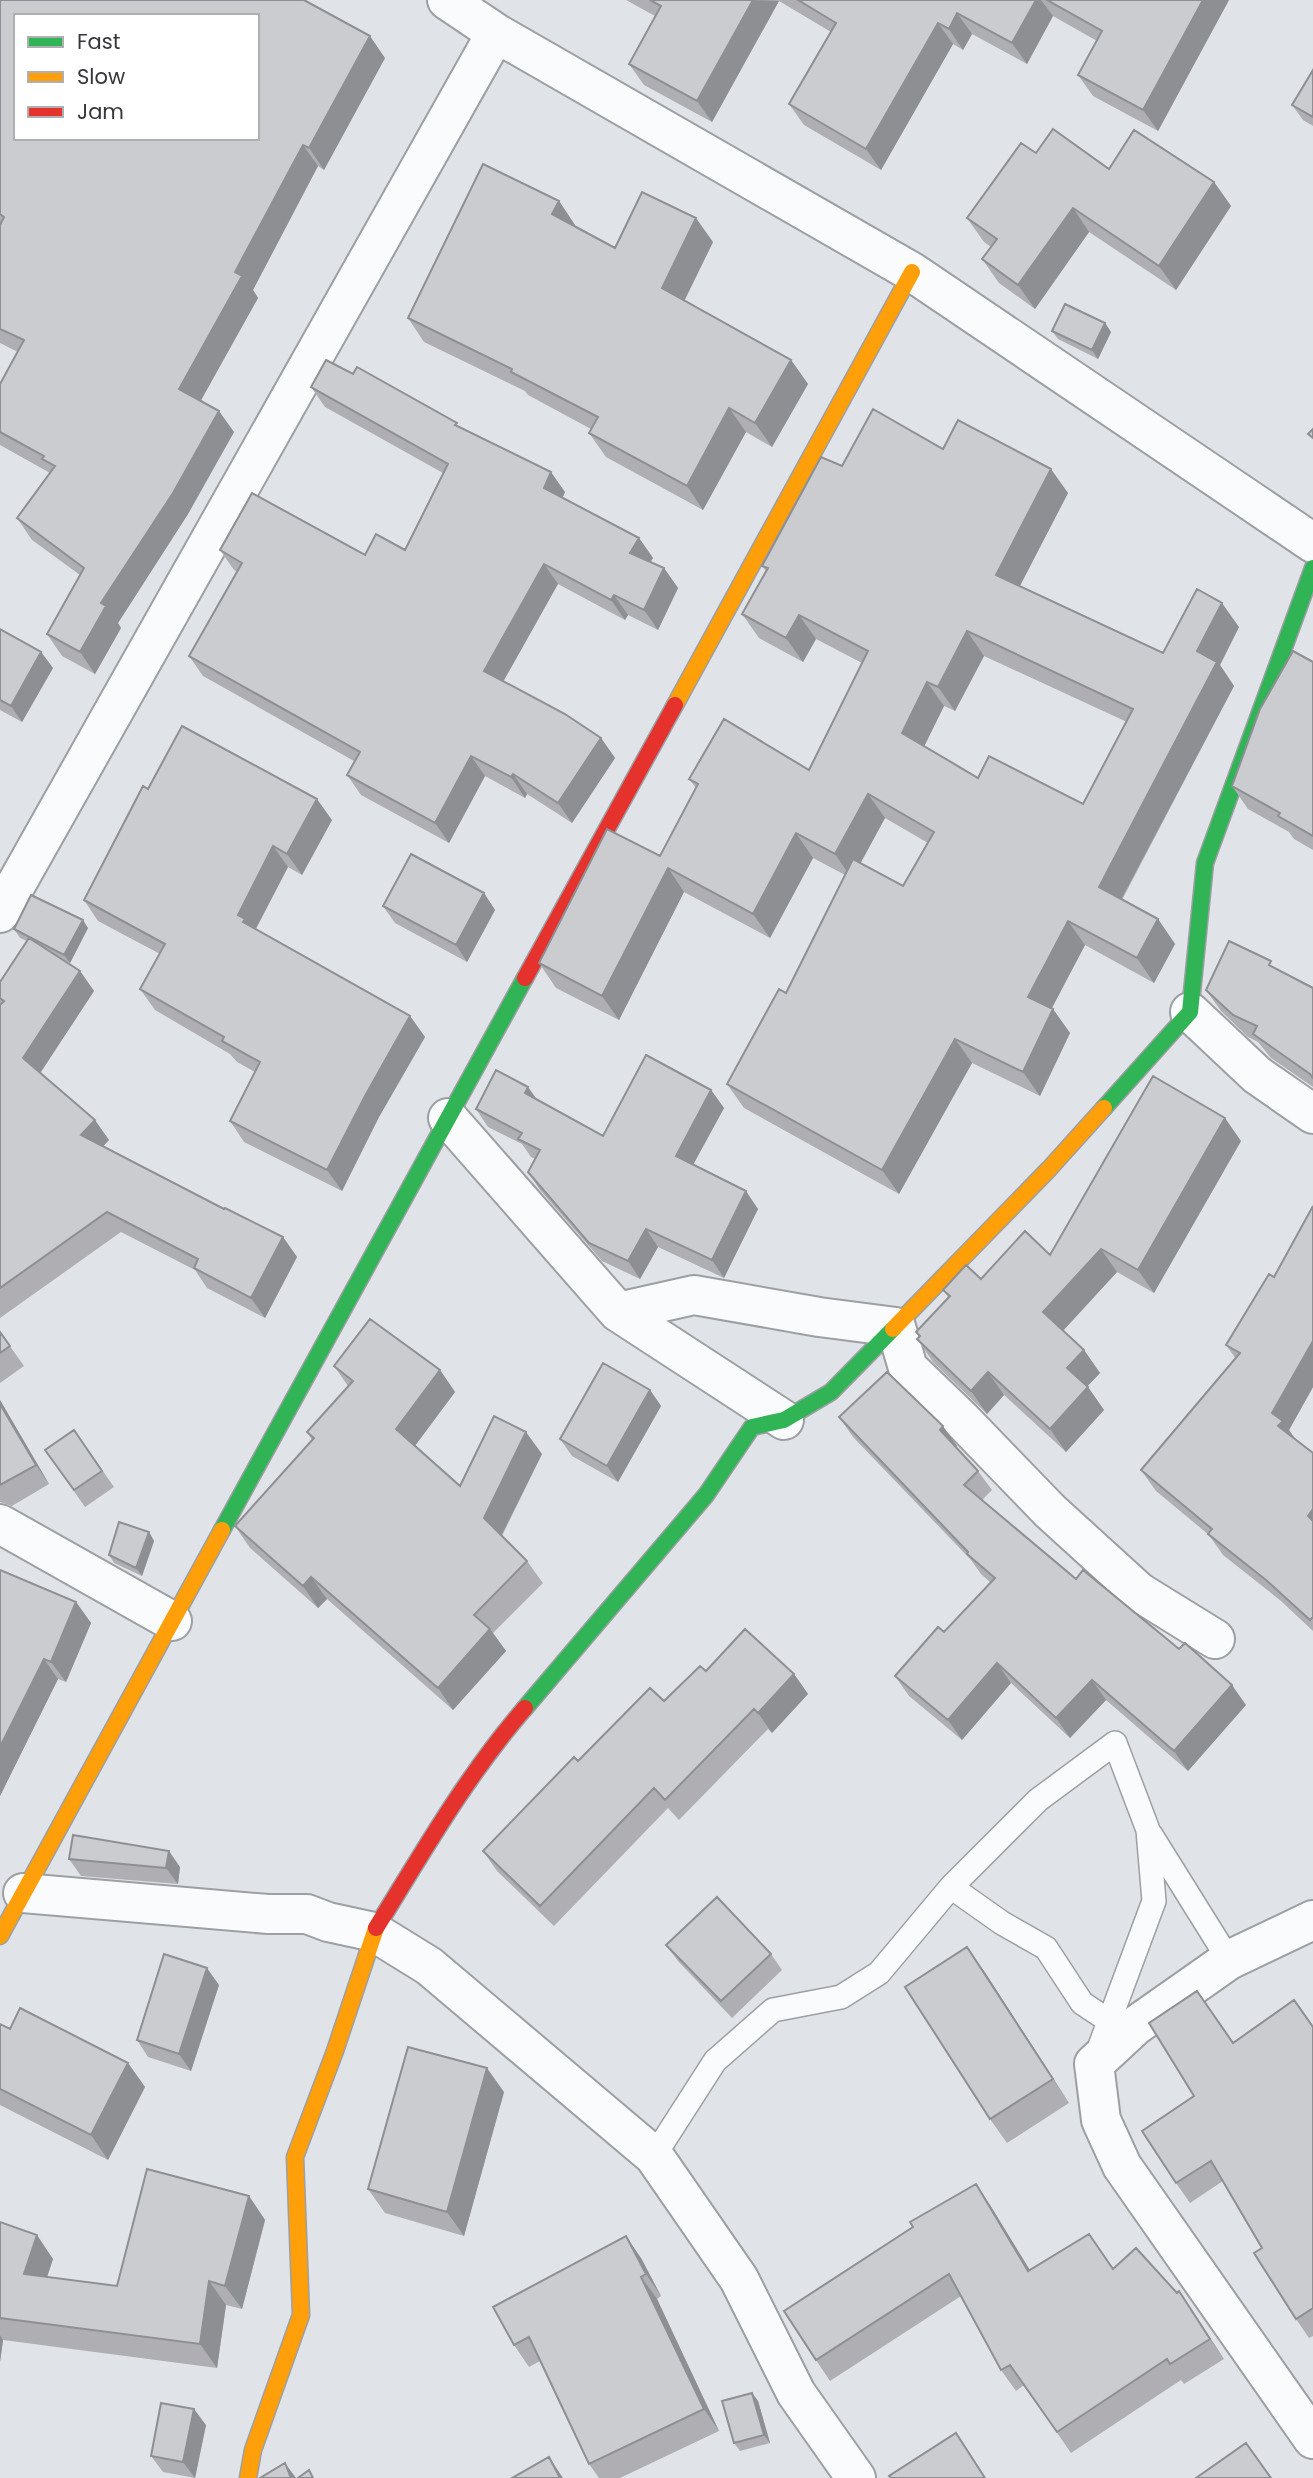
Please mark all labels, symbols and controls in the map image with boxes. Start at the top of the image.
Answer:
legend [14,14,259,140]
text: Fast [77,27,120,56]
text: Slow [77,62,125,91]
text: Jam [77,97,124,126]

